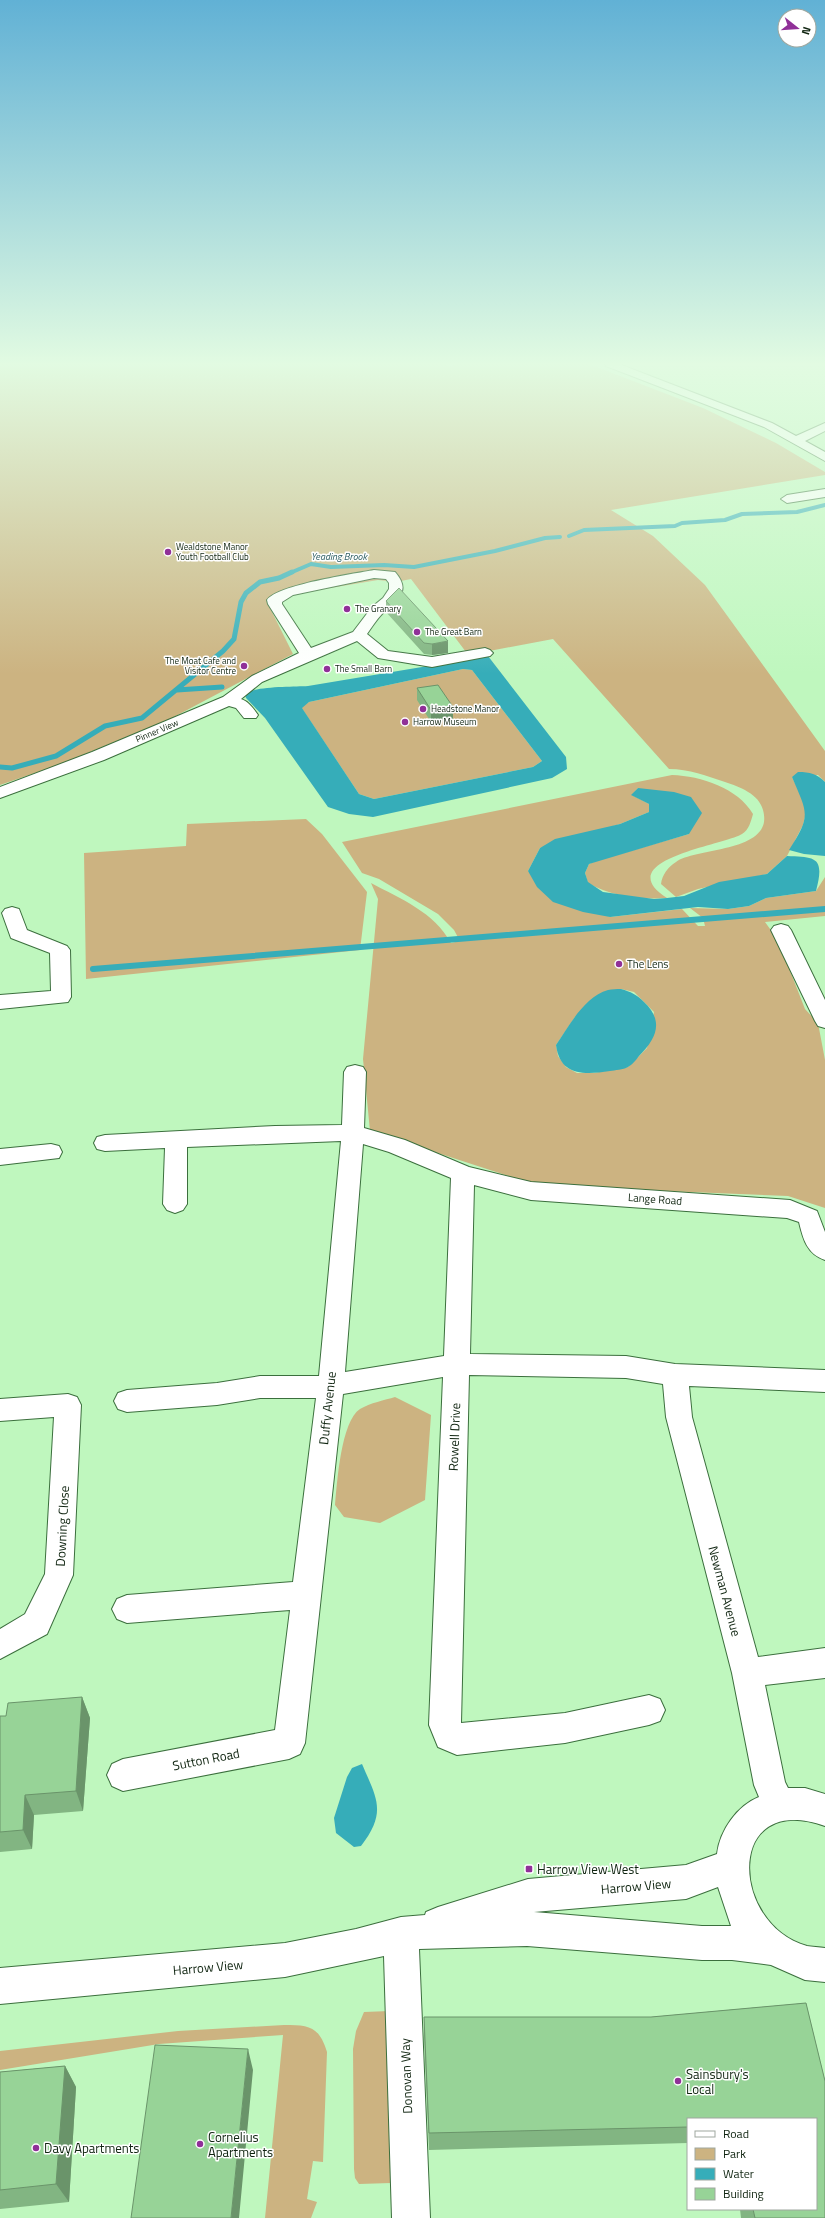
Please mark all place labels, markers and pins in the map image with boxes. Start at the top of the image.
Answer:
place label: Wealdstone Manor Youth Football Club [176,540,249,563]
marker: Wealdstone Manor Youth Football Club [163,547,173,557]
place label: The Granary [355,602,402,615]
marker: The Granary [342,604,352,614]
place label: The Great Barn [425,625,482,638]
marker: The Great Barn [412,627,422,637]
place label: The Moat Cafe and Visitor Centre [165,654,236,677]
marker: The Moat Cafe and Visitor Centre [239,661,249,671]
place label: The Small Barn [335,662,392,675]
marker: The Small Barn [322,664,332,674]
place label: Headstone Manor [431,702,499,715]
marker: Headstone Manor [418,704,428,714]
place label: Harrow Museum [413,715,477,728]
marker: Harrow Museum [400,717,410,727]
place label: The Lens [627,956,668,972]
marker: The Lens [614,959,624,969]
place label: Harrow View West [537,1859,639,1879]
marker: Harrow View West [524,1864,534,1874]
place label: Sainsbury's Local [686,2064,749,2099]
marker: Sainsbury's Local [673,2076,683,2086]
place label: Cornelius Apartments [208,2127,273,2162]
place label: Davy Apartments [44,2138,139,2158]
marker: Cornelius Apartments [195,2139,205,2149]
marker: Davy Apartments [31,2143,41,2153]

